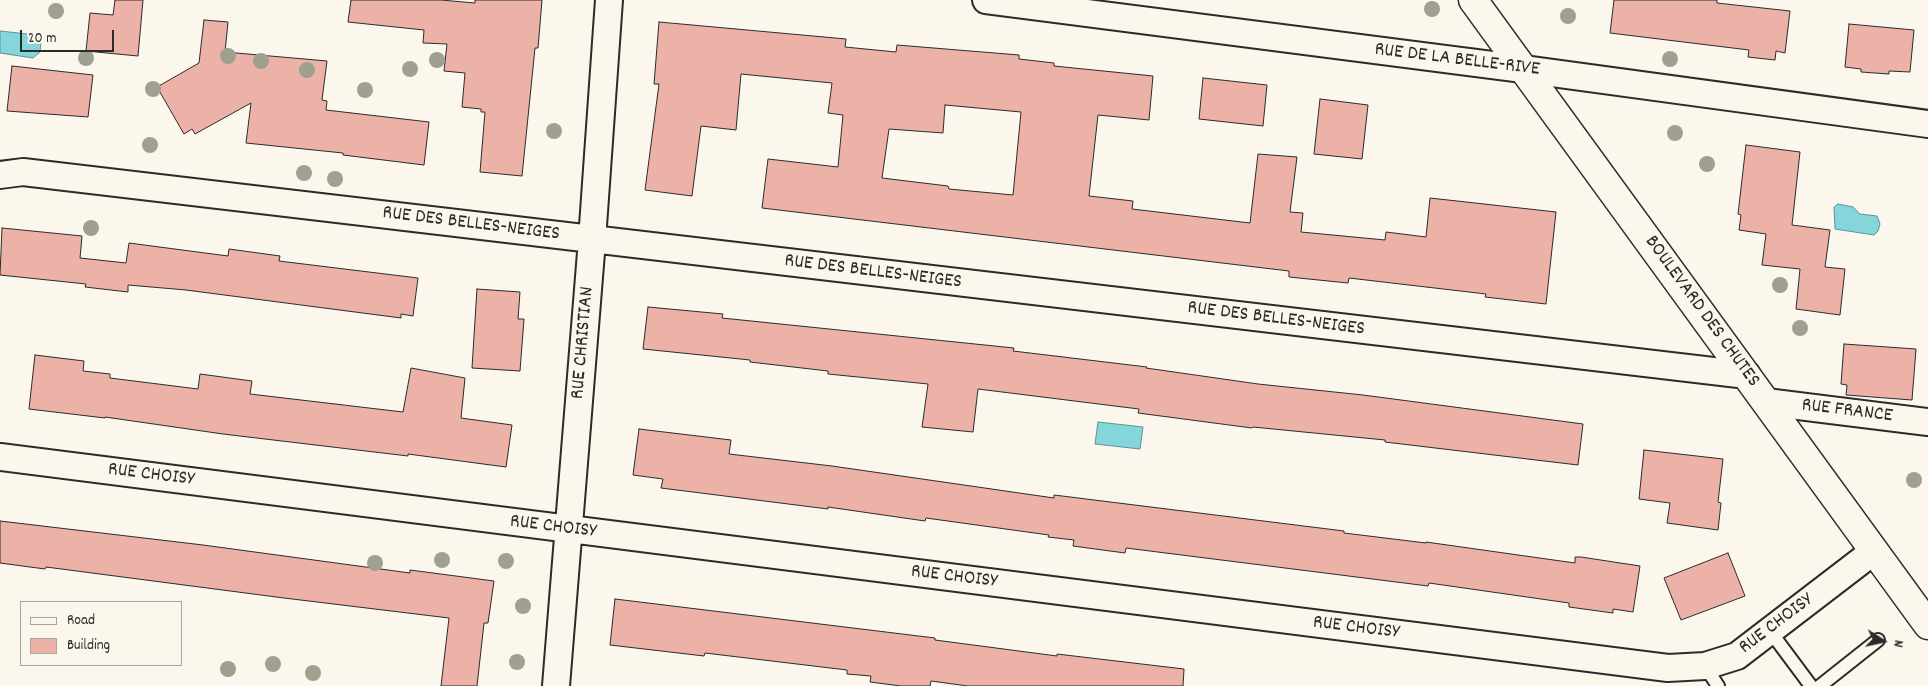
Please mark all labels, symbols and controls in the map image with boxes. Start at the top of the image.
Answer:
scale bar [22,20,116,52]
text: 20 m [28,28,56,50]
street label: RUE DE LA BELLE-RIVE [1373,39,1541,83]
street label: RUE DES BELLES-NEIGES [381,202,561,248]
street label: BOULEVARD DES CHUTES [1638,232,1764,392]
street label: RUE DES BELLES-NEIGES [783,250,963,296]
street label: RUE CHRISTIAN [567,286,601,400]
street label: RUE DES BELLES-NEIGES [1186,297,1366,343]
street label: RUE FRANCE [1800,395,1894,429]
street label: RUE CHOISY [106,459,196,493]
street label: RUE CHOISY [508,511,598,545]
street label: RUE CHOISY [909,561,999,595]
street label: RUE CHOISY [1735,589,1819,661]
legend [20,601,182,666]
text: Road [67,610,95,632]
street label: RUE CHOISY [1311,612,1401,646]
north arrow [1858,616,1908,666]
text: Building [67,635,110,657]
text: N [1887,638,1908,649]

